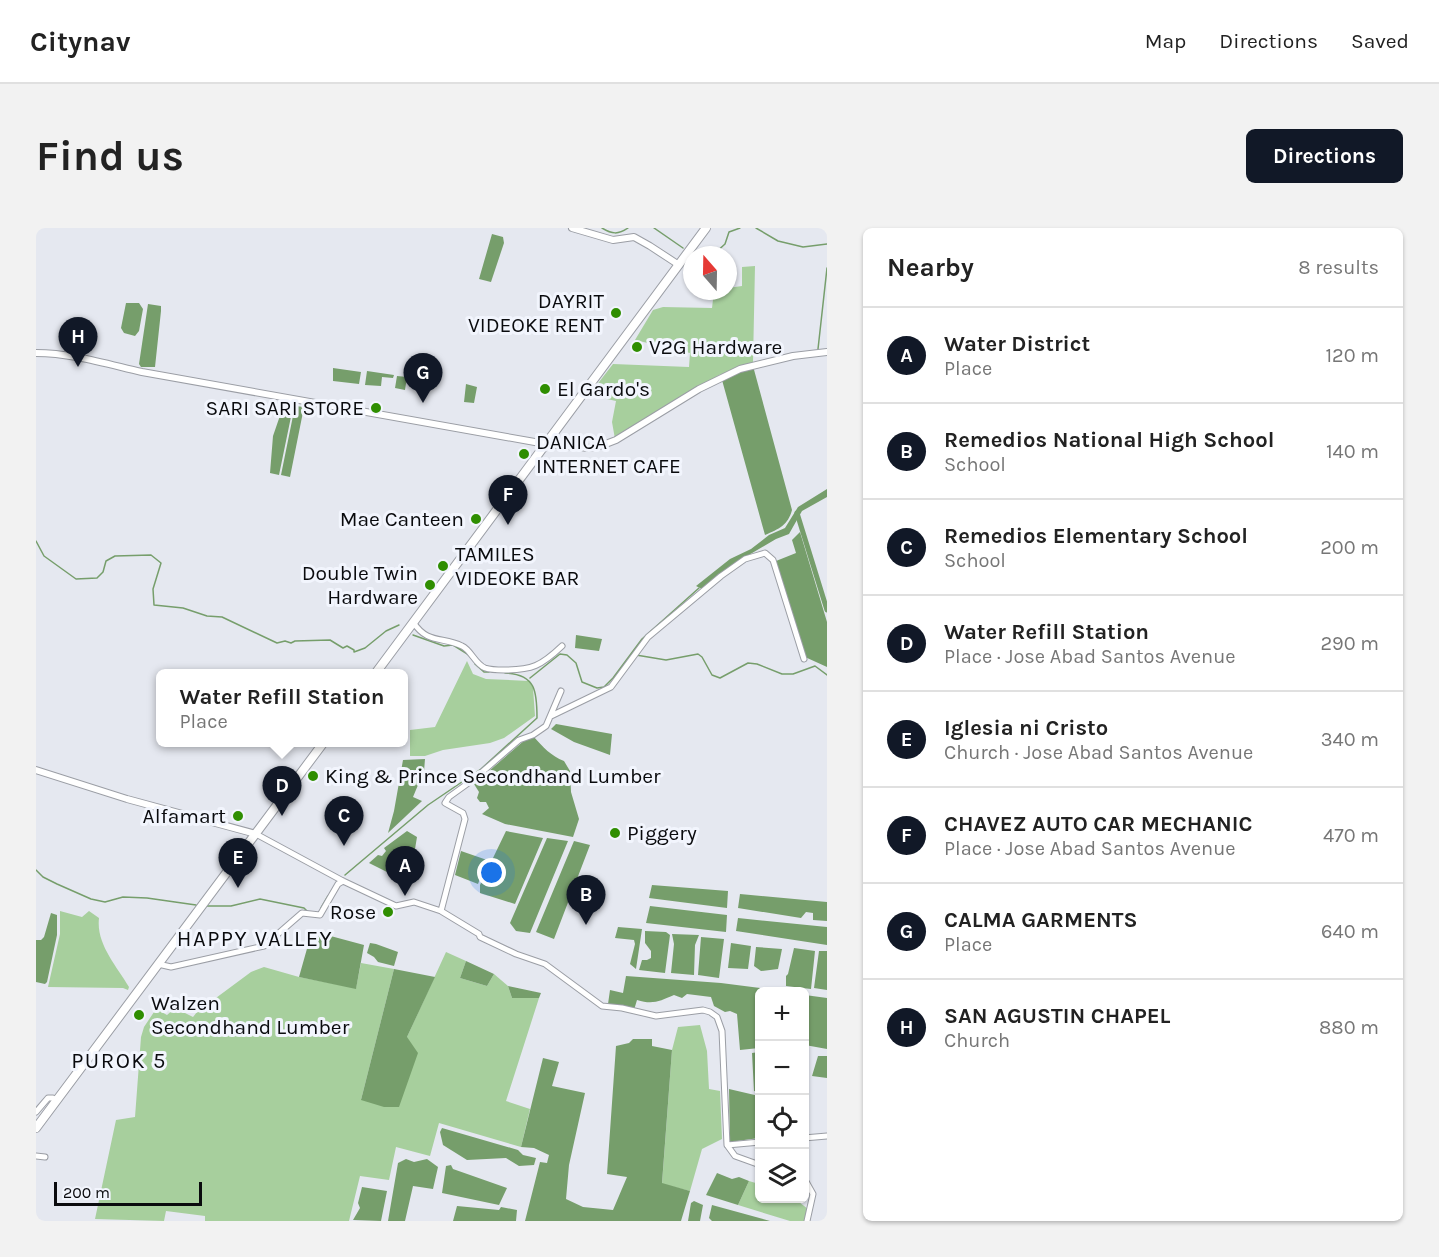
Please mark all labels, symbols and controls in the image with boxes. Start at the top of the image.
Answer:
text: Citynav [30,25,130,58]
text: Map [1145,29,1186,53]
text: Directions [1219,29,1318,53]
text: Saved [1351,29,1409,53]
button: Directions [1246,129,1403,183]
text: Find us [36,131,184,181]
north arrow [683,246,737,300]
text: Nearby [887,252,974,283]
text: 8 results [1298,256,1379,279]
place label: DAYRIT VIDEOKE RENT [468,289,604,337]
marker: DAYRIT VIDEOKE RENT [609,306,623,320]
pin: H [58,318,98,367]
text: Water District [944,331,1090,357]
place label: V2G Hardware [649,335,782,359]
marker: V2G Hardware [630,340,644,354]
text: A [900,344,913,367]
text: 120 m [1325,344,1379,367]
pin: G [404,354,442,403]
text: Place [944,357,992,380]
place label: El Gardo's [557,377,650,401]
marker: El Gardo's [538,382,552,396]
place label: SARI SARI STORE [206,396,364,420]
marker: SARI SARI STORE [369,401,383,415]
text: Remedios National High School [944,427,1274,453]
place label: DANICA INTERNET CAFE [536,430,681,478]
text: B [900,440,913,463]
text: 140 m [1326,440,1379,463]
marker: DANICA INTERNET CAFE [517,447,531,461]
text: School [944,453,1006,476]
pin: F [488,476,528,525]
place label: Mae Canteen [340,507,464,531]
marker: Mae Canteen [469,512,483,526]
text: Remedios Elementary School [944,523,1248,549]
text: C [900,536,913,559]
text: 200 m [1320,536,1379,559]
place label: TAMILES VIDEOKE BAR [455,542,579,590]
text: School [944,549,1006,572]
marker: TAMILES VIDEOKE BAR [436,559,450,573]
place label: Double Twin Hardware [302,561,418,609]
marker: Double Twin Hardware [423,578,437,592]
text: Water Refill Station [944,619,1149,645]
text: D [900,632,913,655]
text: 290 m [1320,632,1379,655]
text: Place · Jose Abad Santos Avenue [944,645,1236,668]
popup [156,669,408,747]
text: Water Refill Station [179,684,385,710]
text: Place [179,710,228,733]
text: Iglesia ni Cristo [944,715,1108,741]
text: E [901,728,912,751]
text: 340 m [1321,728,1379,751]
text: Church · Jose Abad Santos Avenue [944,741,1253,764]
place label: King & Prince Secondhand Lumber [325,764,661,788]
pin: D [262,766,302,816]
marker: King & Prince Secondhand Lumber [306,769,320,783]
pin: C [324,796,364,846]
place label: Alfamart [143,804,226,828]
marker: Alfamart [231,809,245,823]
text: CHAVEZ AUTO CAR MECHANIC [944,811,1252,837]
place label: Piggery [627,821,697,845]
text: F [901,824,912,847]
text: 470 m [1323,824,1379,847]
marker: Piggery [608,826,622,840]
text: Place · Jose Abad Santos Avenue [944,837,1236,860]
pin: E [218,838,258,888]
pin: A [386,846,424,896]
your location [477,858,506,887]
pin: B [566,876,606,925]
place label: Rose [330,900,376,924]
marker: Rose [381,905,395,919]
text: CALMA GARMENTS [944,907,1138,933]
text: G [900,920,913,943]
text: 640 m [1321,920,1379,943]
district label: HAPPY VALLEY [177,926,333,952]
text: Place [944,933,992,956]
map controls [755,987,809,1203]
button: + [755,987,809,1041]
place label: Walzen Secondhand Lumber [151,991,350,1039]
text: SAN AGUSTIN CHAPEL [944,1003,1170,1029]
marker: Walzen Secondhand Lumber [132,1008,146,1022]
text: H [899,1016,914,1039]
text: 880 m [1319,1016,1379,1039]
text: Church [944,1029,1010,1052]
button: − [755,1041,809,1095]
district label: PUROK 5 [71,1048,167,1074]
button: locate [755,1095,809,1149]
button: layers [755,1149,809,1203]
scale bar [54,1179,202,1206]
text: 200 m [63,1183,110,1202]

